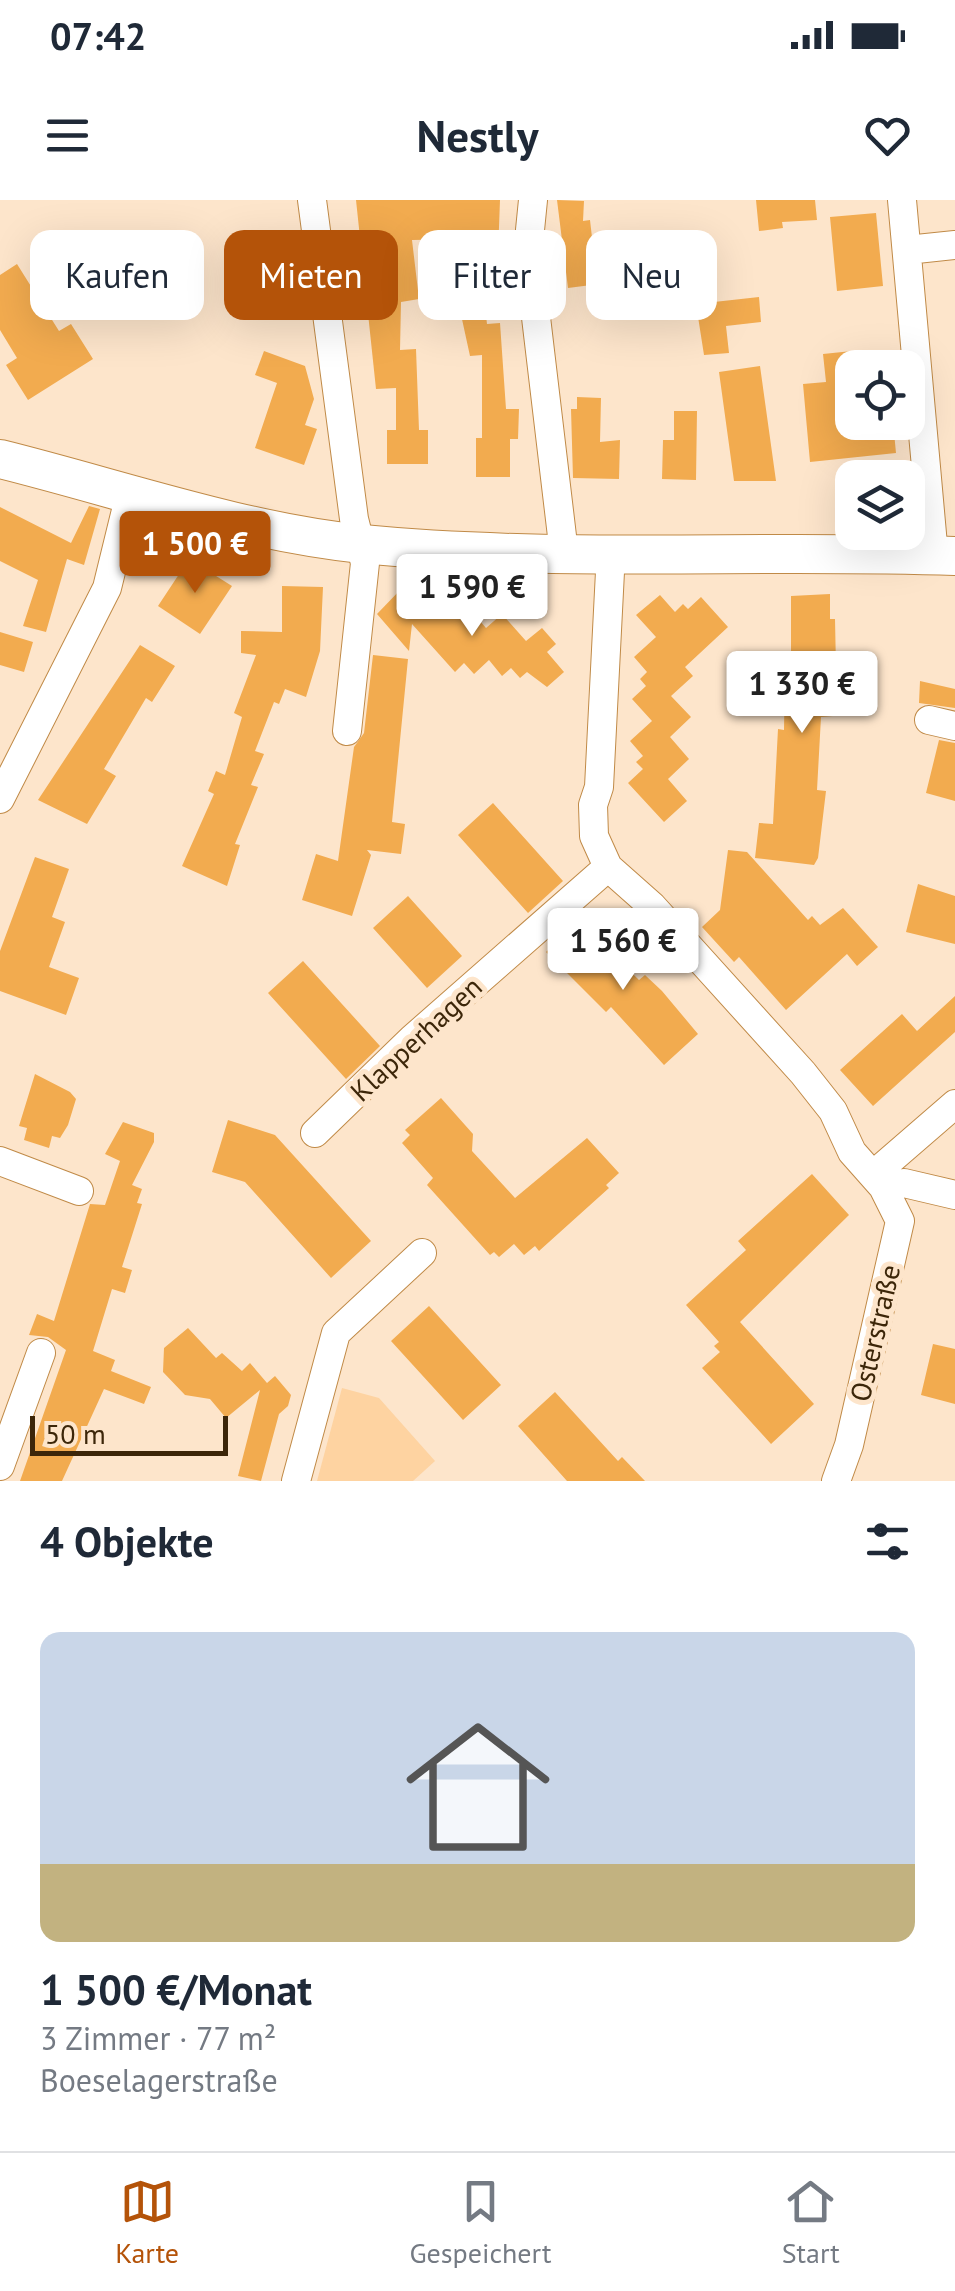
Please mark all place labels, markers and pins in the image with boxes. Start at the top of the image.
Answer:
pin: 1 500 € [103,511,287,596]
pin: 1 590 € [380,554,564,639]
pin: 1 330 € [710,651,894,736]
pin: 1 560 € [531,908,715,993]

